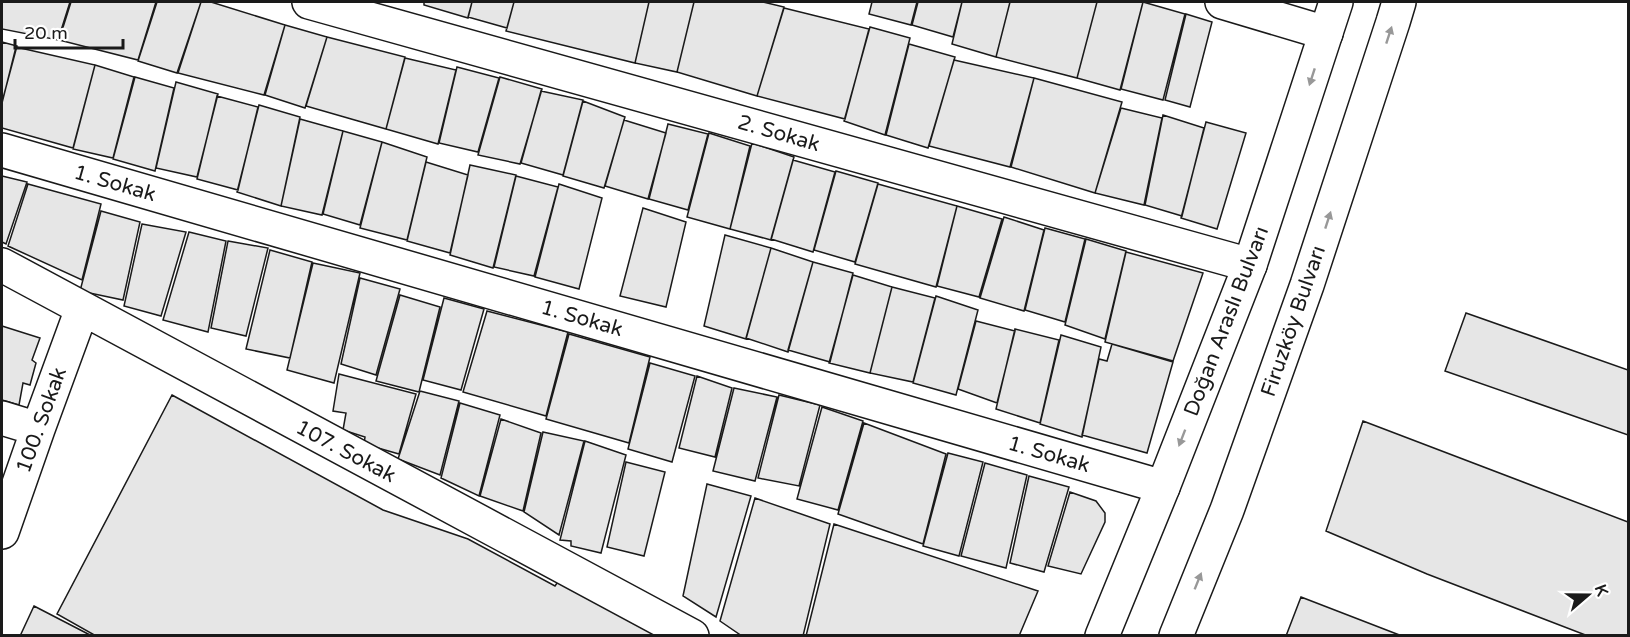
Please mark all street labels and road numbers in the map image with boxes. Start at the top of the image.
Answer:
street label: 2. Sokak [735,110,823,157]
street label: 1. Sokak [71,160,159,207]
street label: Doğan Araslı Bulvarı [1179,223,1274,420]
street label: Firuzköy Bulvarı [1256,242,1331,400]
street label: 1. Sokak [538,295,626,342]
street label: 100. Sokak [11,364,72,476]
street label: 107. Sokak [292,415,400,488]
street label: 1. Sokak [1005,431,1093,478]

